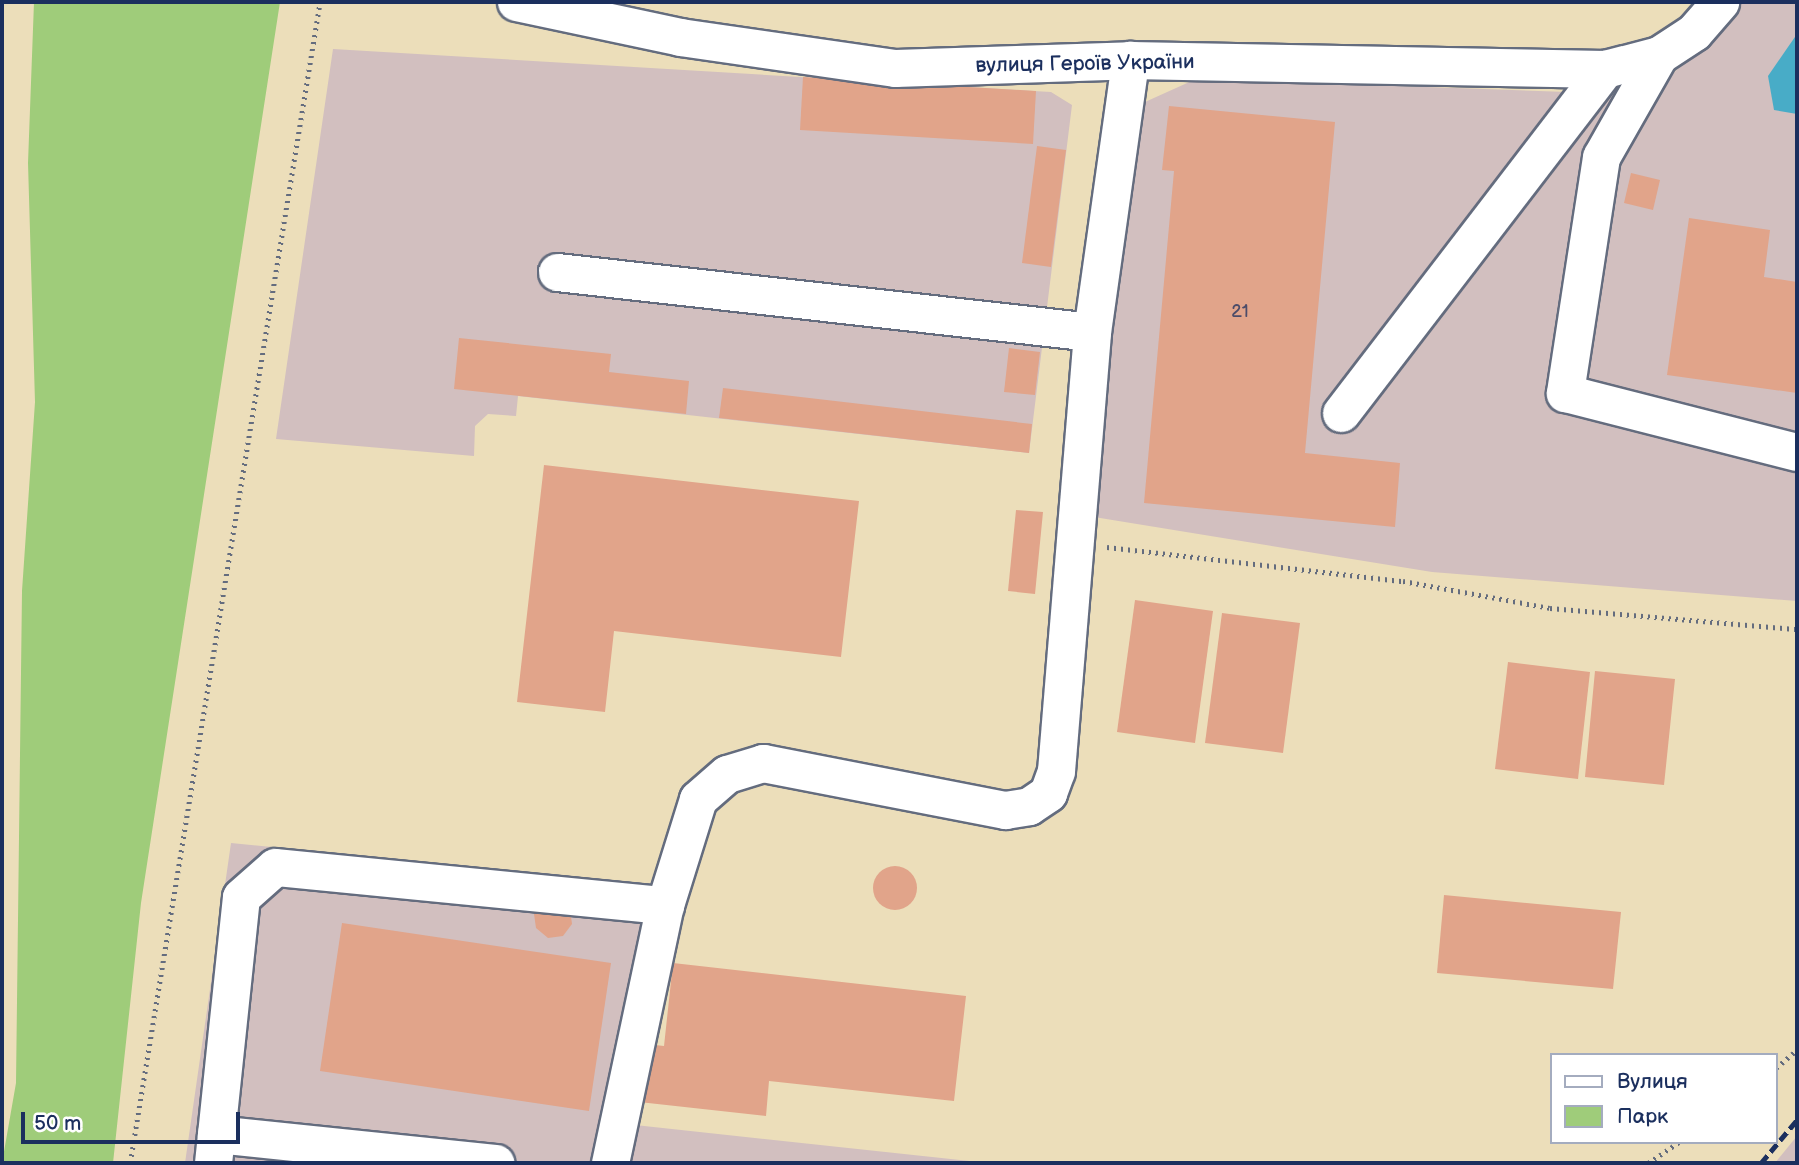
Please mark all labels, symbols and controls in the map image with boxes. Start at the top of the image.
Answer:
street label: вулиця Героїв України [975,49,1195,79]
house number: 21 [1231,301,1249,323]
legend [1550,1053,1778,1144]
text: Вулиця [1617,1069,1688,1094]
scale bar [24,1098,243,1142]
text: Парк [1617,1104,1668,1129]
text: 50 m [34,1111,81,1136]

